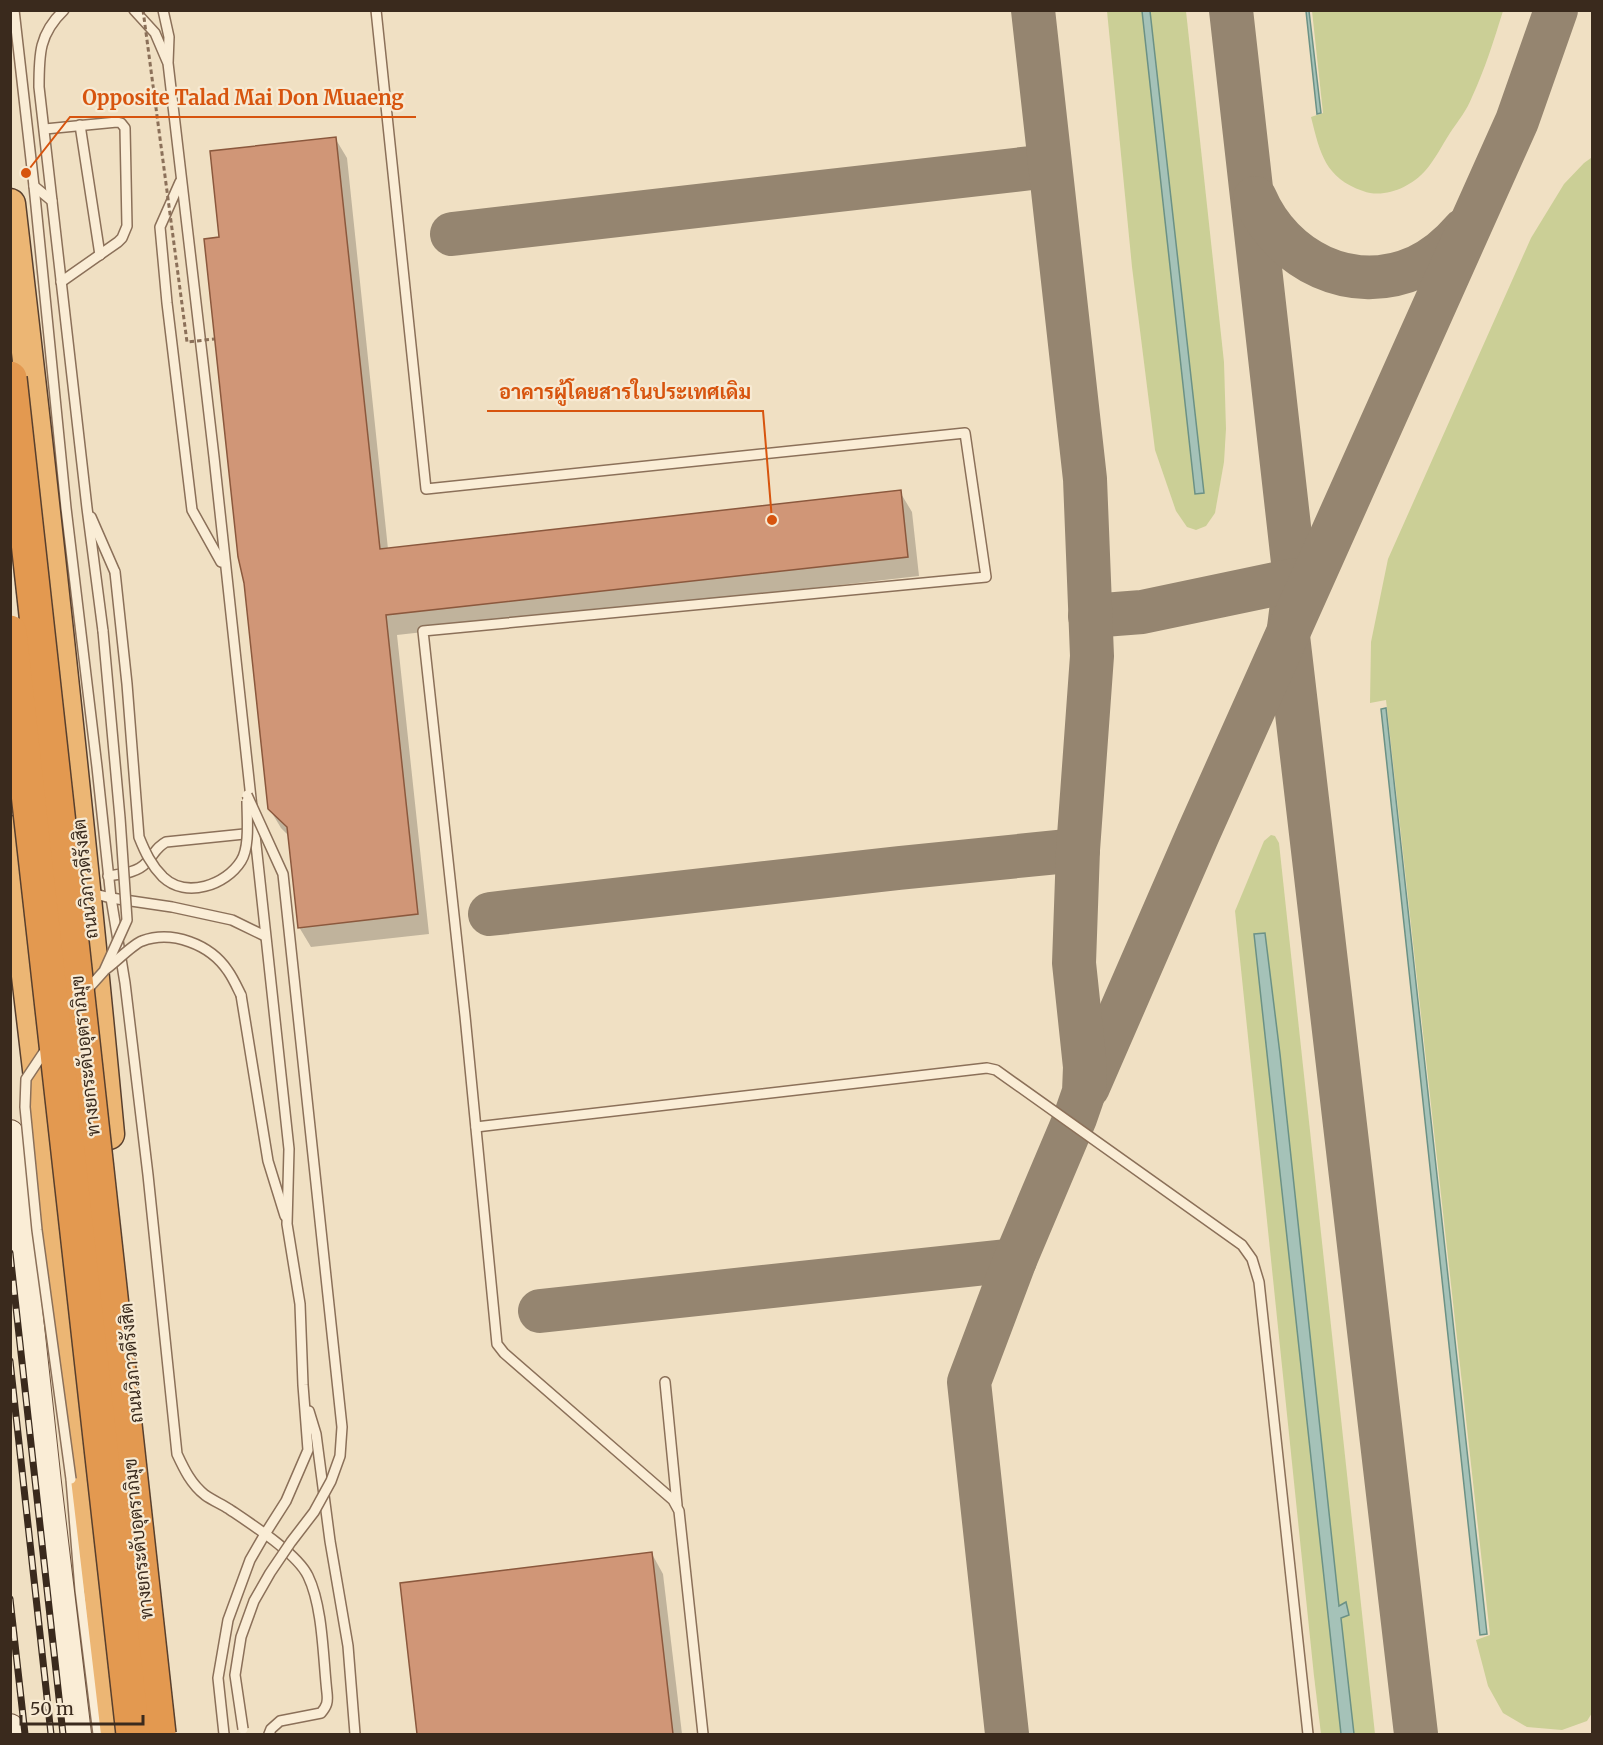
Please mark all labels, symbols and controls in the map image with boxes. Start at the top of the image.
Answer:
callout: Opposite Talad Mai Don Muaeng [70,79,416,117]
text: Opposite Talad Mai Don Muaeng [82,85,404,110]
callout: อาคารผู้โดยสารในประเทศเดิม [487,373,763,411]
text: อาคารผู้โดยสารในประเทศเดิม [499,378,751,406]
street label: ถนนวิภาวดีรังสิต [66,818,103,940]
street label: ทางยกระดับอุตราภิมุข [65,974,106,1138]
street label: ถนนวิภาวดีรังสิต [113,1302,148,1424]
street label: ทางยกระดับอุตราภิมุข [118,1457,159,1621]
scale bar [21,1688,142,1726]
text: 50 m [30,1697,74,1720]

